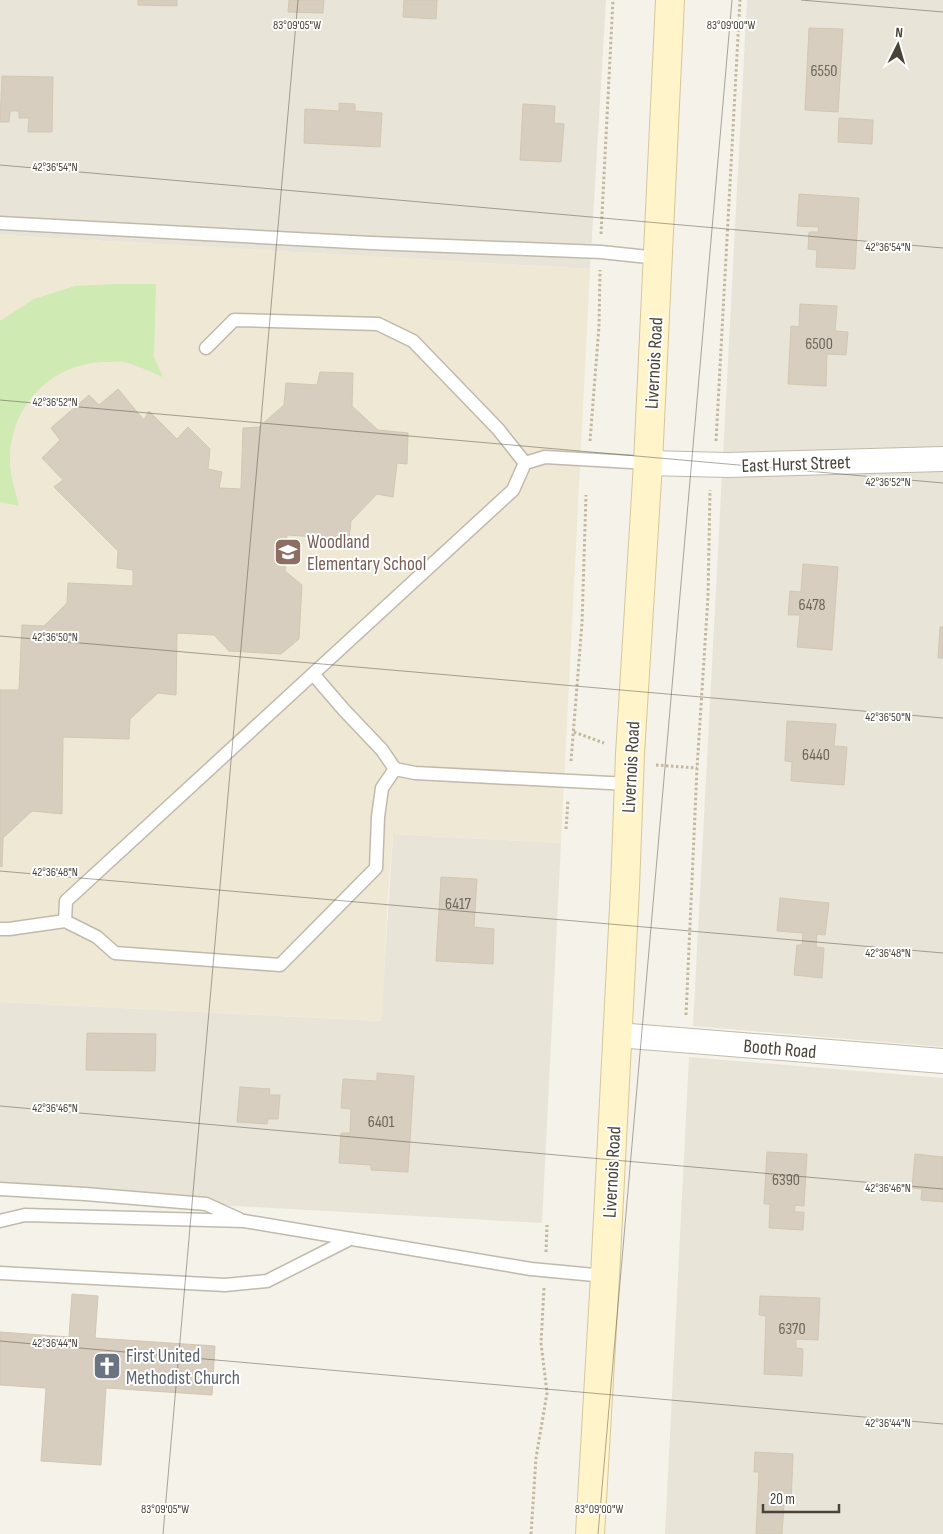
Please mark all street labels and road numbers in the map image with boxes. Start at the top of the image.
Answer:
street label: Livernois Road [641,317,668,410]
street label: East Hurst Street [741,451,851,478]
street label: Livernois Road [618,721,645,814]
street label: Booth Road [743,1035,817,1064]
street label: Livernois Road [599,1126,626,1219]

